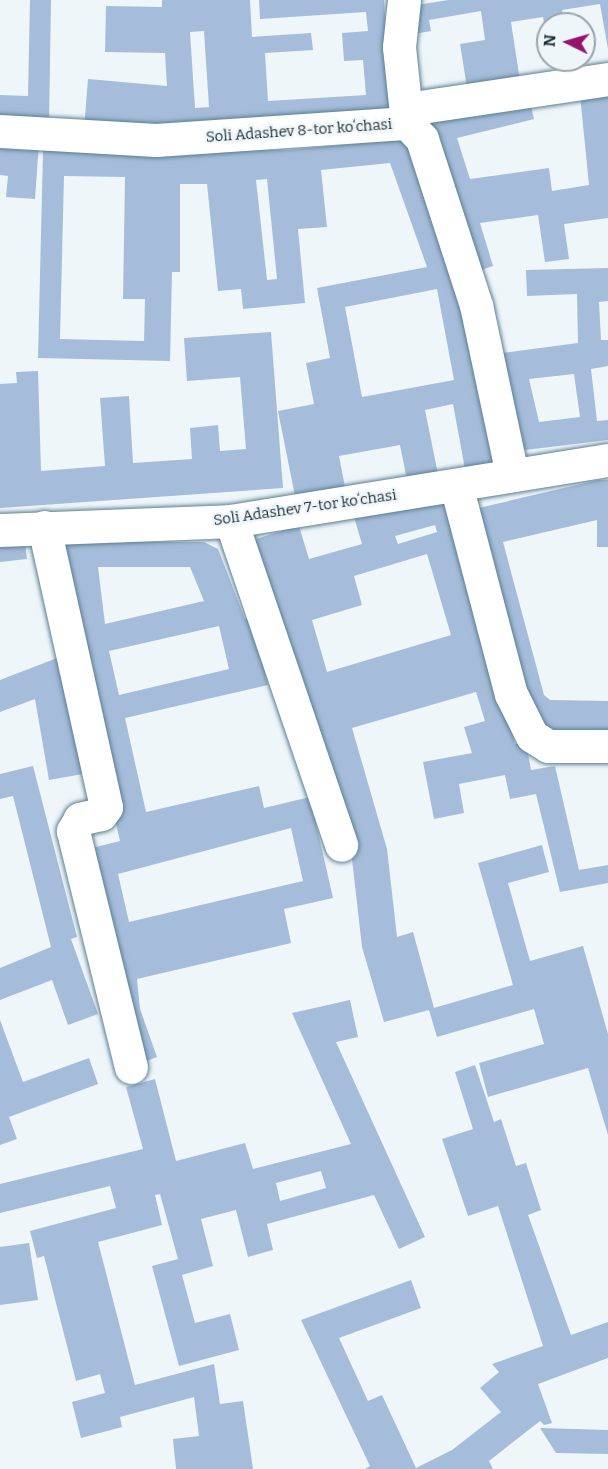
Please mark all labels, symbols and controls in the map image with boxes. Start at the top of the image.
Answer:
north arrow [536,12,596,72]
text: N [540,34,560,48]
street label: Soli Adashev 8-tor koʻchasi [205,116,393,146]
street label: Soli Adashev 7-tor koʻchasi [212,486,398,530]

